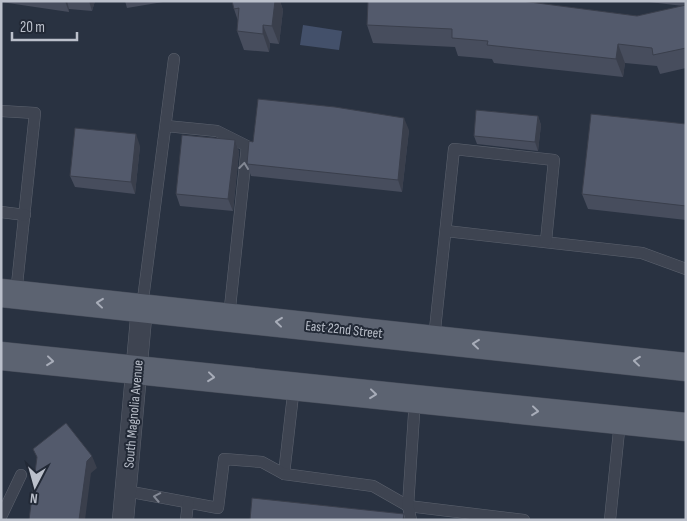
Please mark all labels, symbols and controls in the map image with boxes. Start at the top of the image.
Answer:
scale bar [12,10,78,42]
text: 20 m [20,18,45,37]
one-way arrow [238,162,249,170]
one-way arrow [96,298,104,309]
one-way arrow [275,317,283,328]
street label: East 22nd Street [304,317,383,342]
one-way arrow [471,339,479,350]
one-way arrow [46,355,54,366]
one-way arrow [633,356,641,367]
street label: South Magnolia Avenue [120,359,147,469]
one-way arrow [208,371,216,382]
one-way arrow [369,388,377,399]
one-way arrow [531,405,539,416]
north arrow [10,461,60,511]
text: N [29,490,38,507]
one-way arrow [153,492,161,503]

